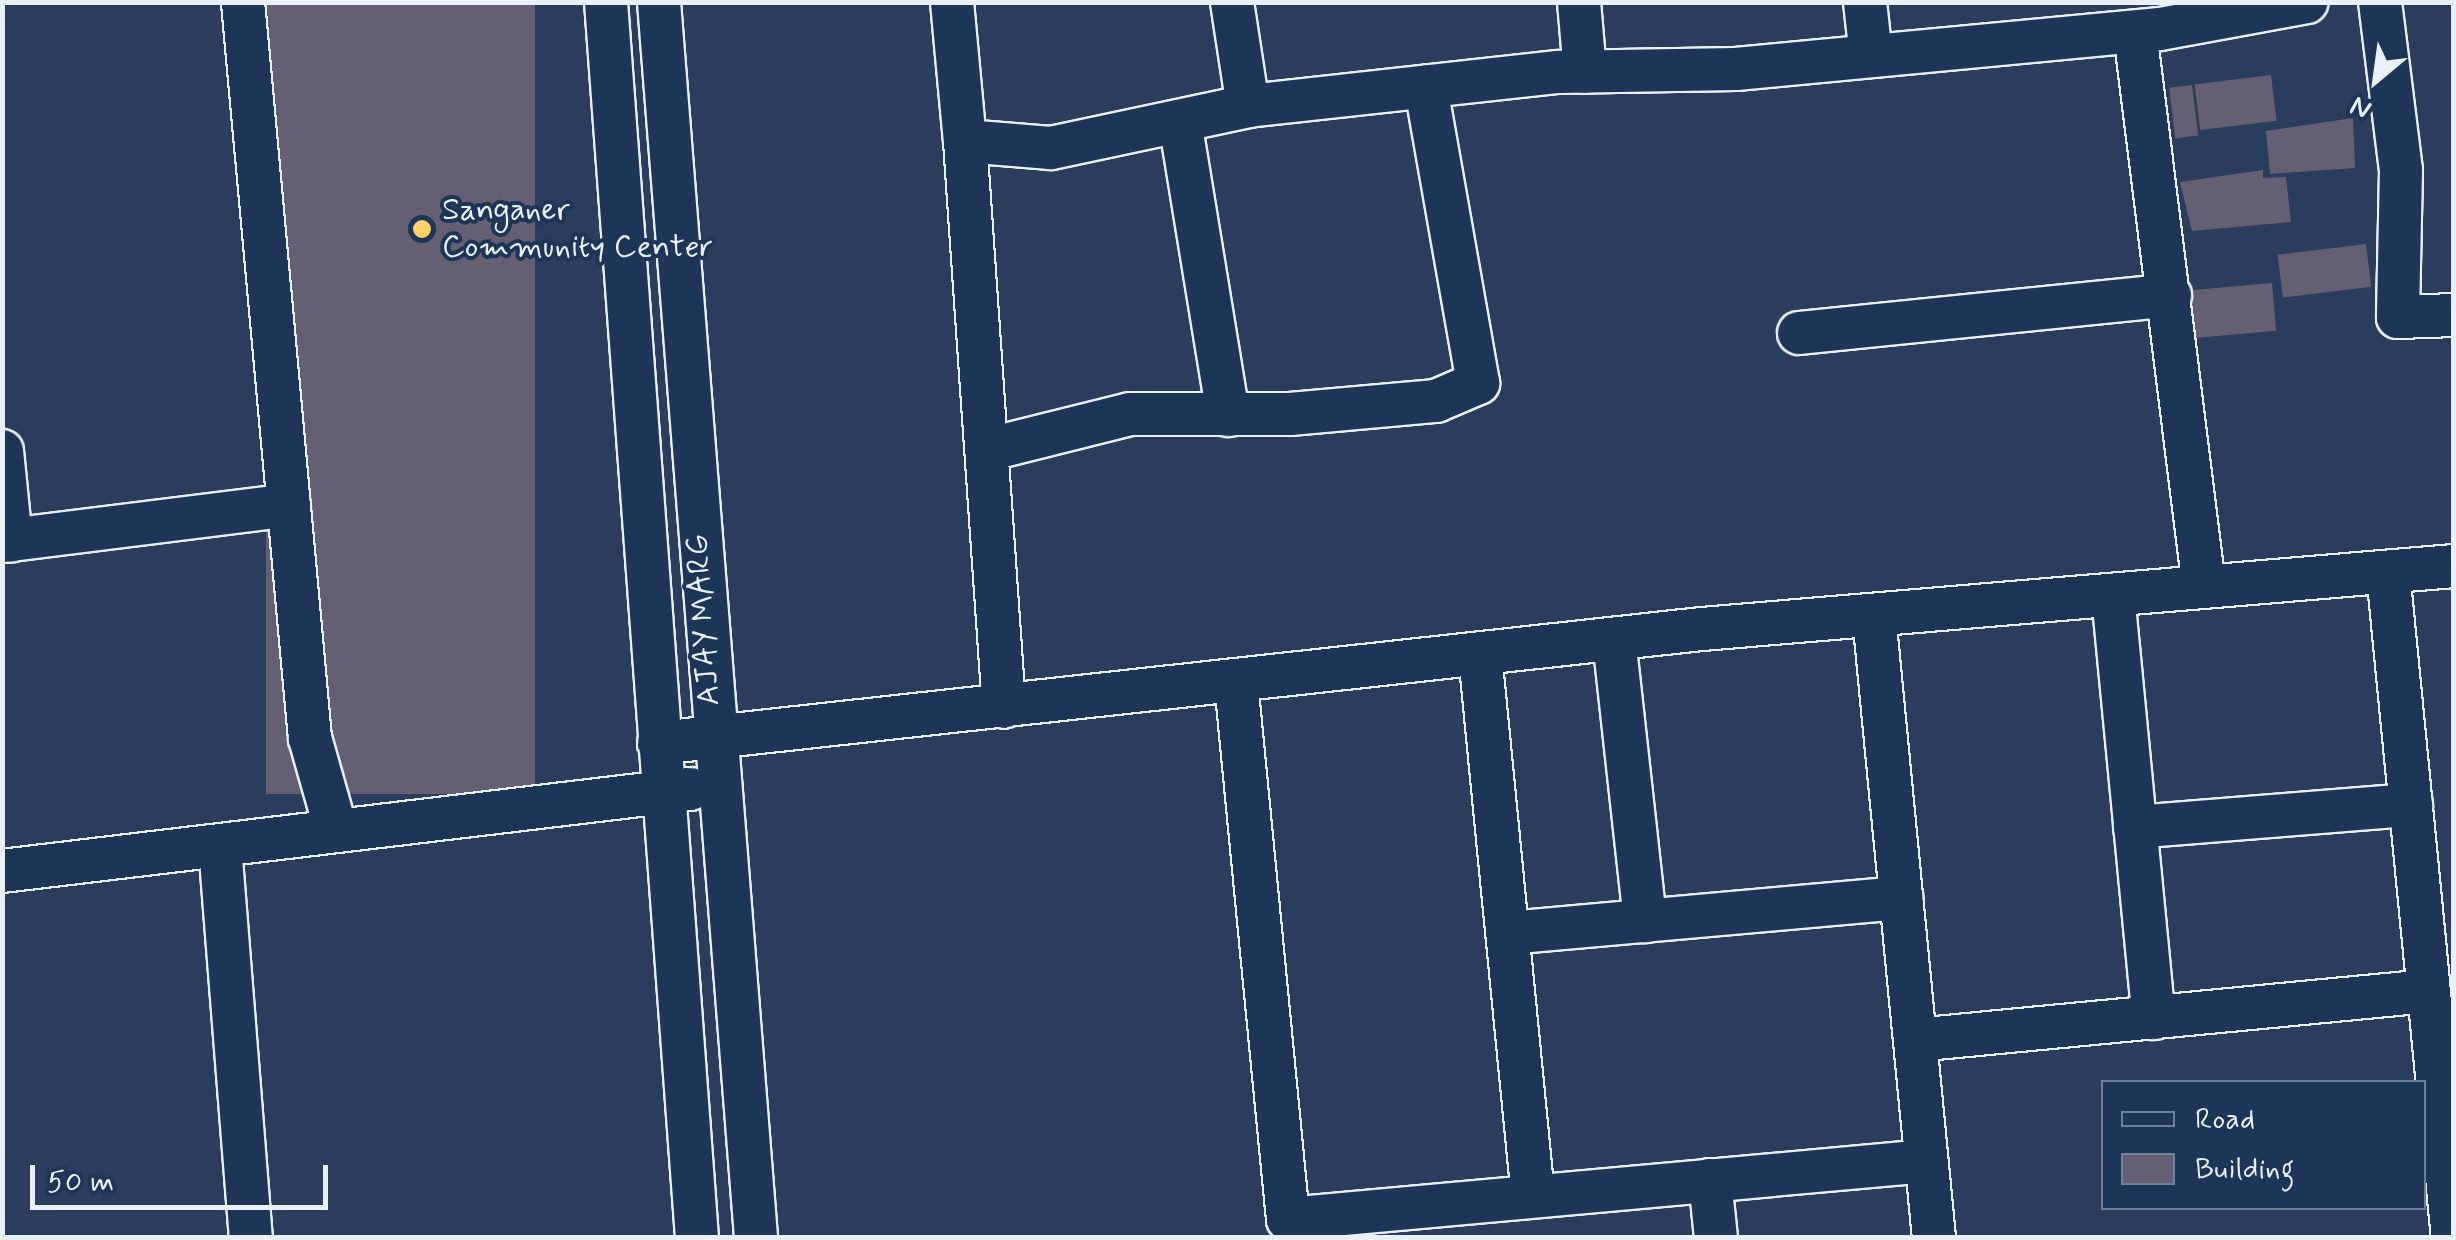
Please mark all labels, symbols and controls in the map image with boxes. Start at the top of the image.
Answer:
north arrow [2326,30,2426,130]
text: N [2344,86,2378,127]
place label: Sanganer Community Center [442,192,713,267]
marker: Sanganer Community Center [411,218,433,240]
street label: AJAY MARG [679,532,729,708]
legend [2101,1080,2426,1210]
text: Road [2195,1100,2255,1139]
scale bar [35,1145,332,1207]
text: Building [2195,1150,2294,1189]
text: 50 m [47,1163,114,1202]

